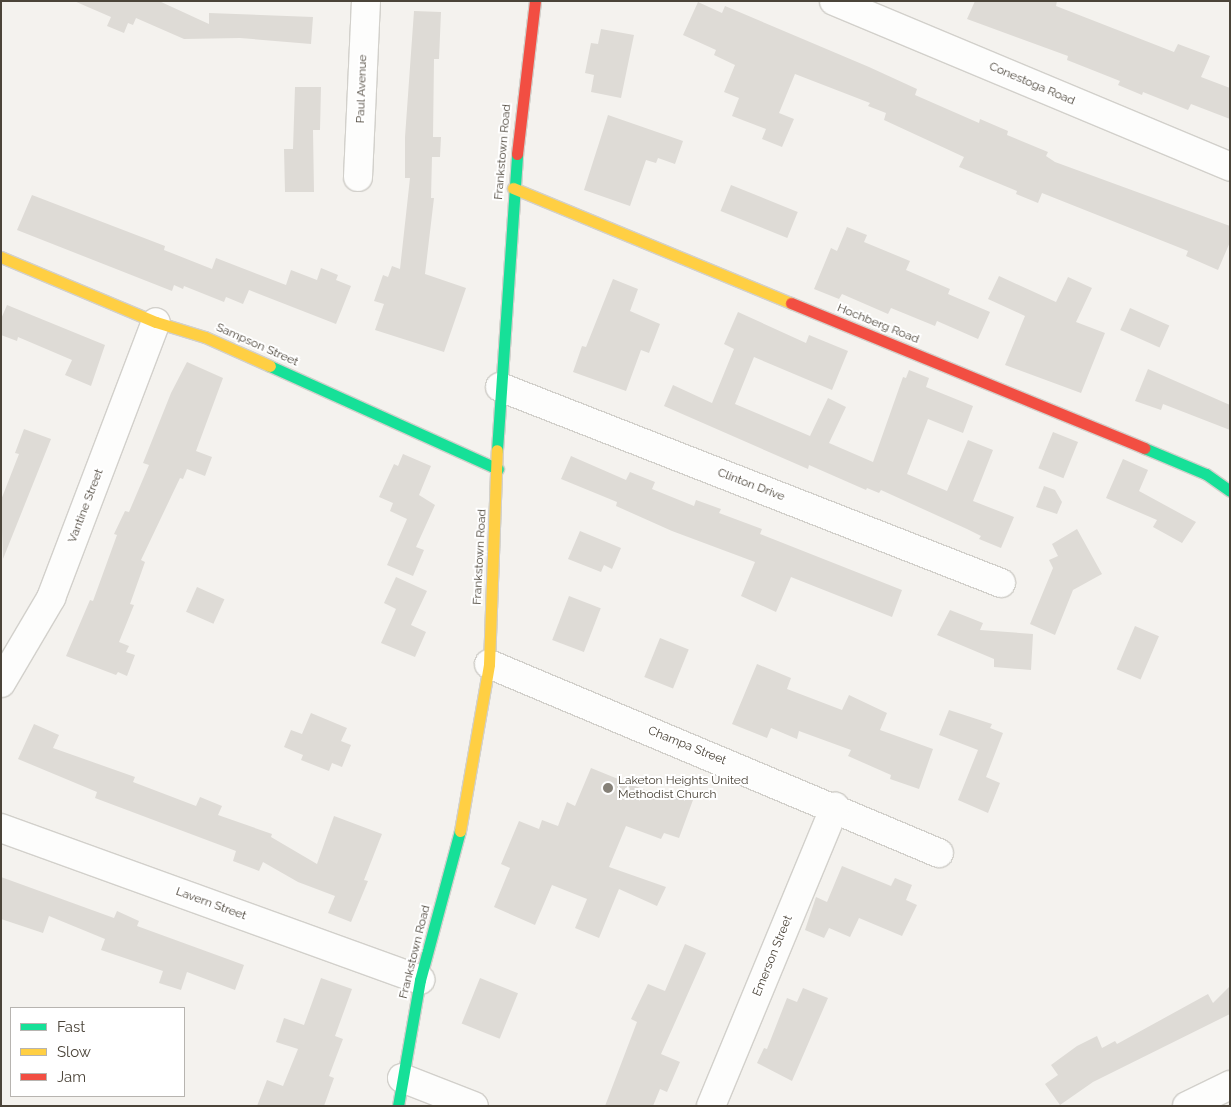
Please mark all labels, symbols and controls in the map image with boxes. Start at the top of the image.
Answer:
street label: Paul Avenue [354,54,370,124]
street label: Conestoga Road [987,59,1077,109]
street label: Frankstown Road [492,104,514,200]
street label: Hochberg Road [835,301,921,347]
street label: Sampson Street [214,320,300,370]
street label: Clinton Drive [715,466,787,504]
street label: Vantine Street [65,467,107,545]
street label: Frankstown Road [470,509,490,605]
street label: Champa Street [646,724,728,768]
place label: Laketon Heights United Methodist Church [618,774,748,802]
marker: Laketon Heights United Methodist Church [602,782,614,794]
street label: Lavern Street [174,885,248,923]
street label: Frankstown Road [396,904,434,1000]
street label: Emerson Street [750,914,796,998]
legend [10,1007,185,1097]
text: Fast [57,1018,85,1036]
text: Slow [57,1043,91,1061]
text: Jam [57,1068,86,1086]

